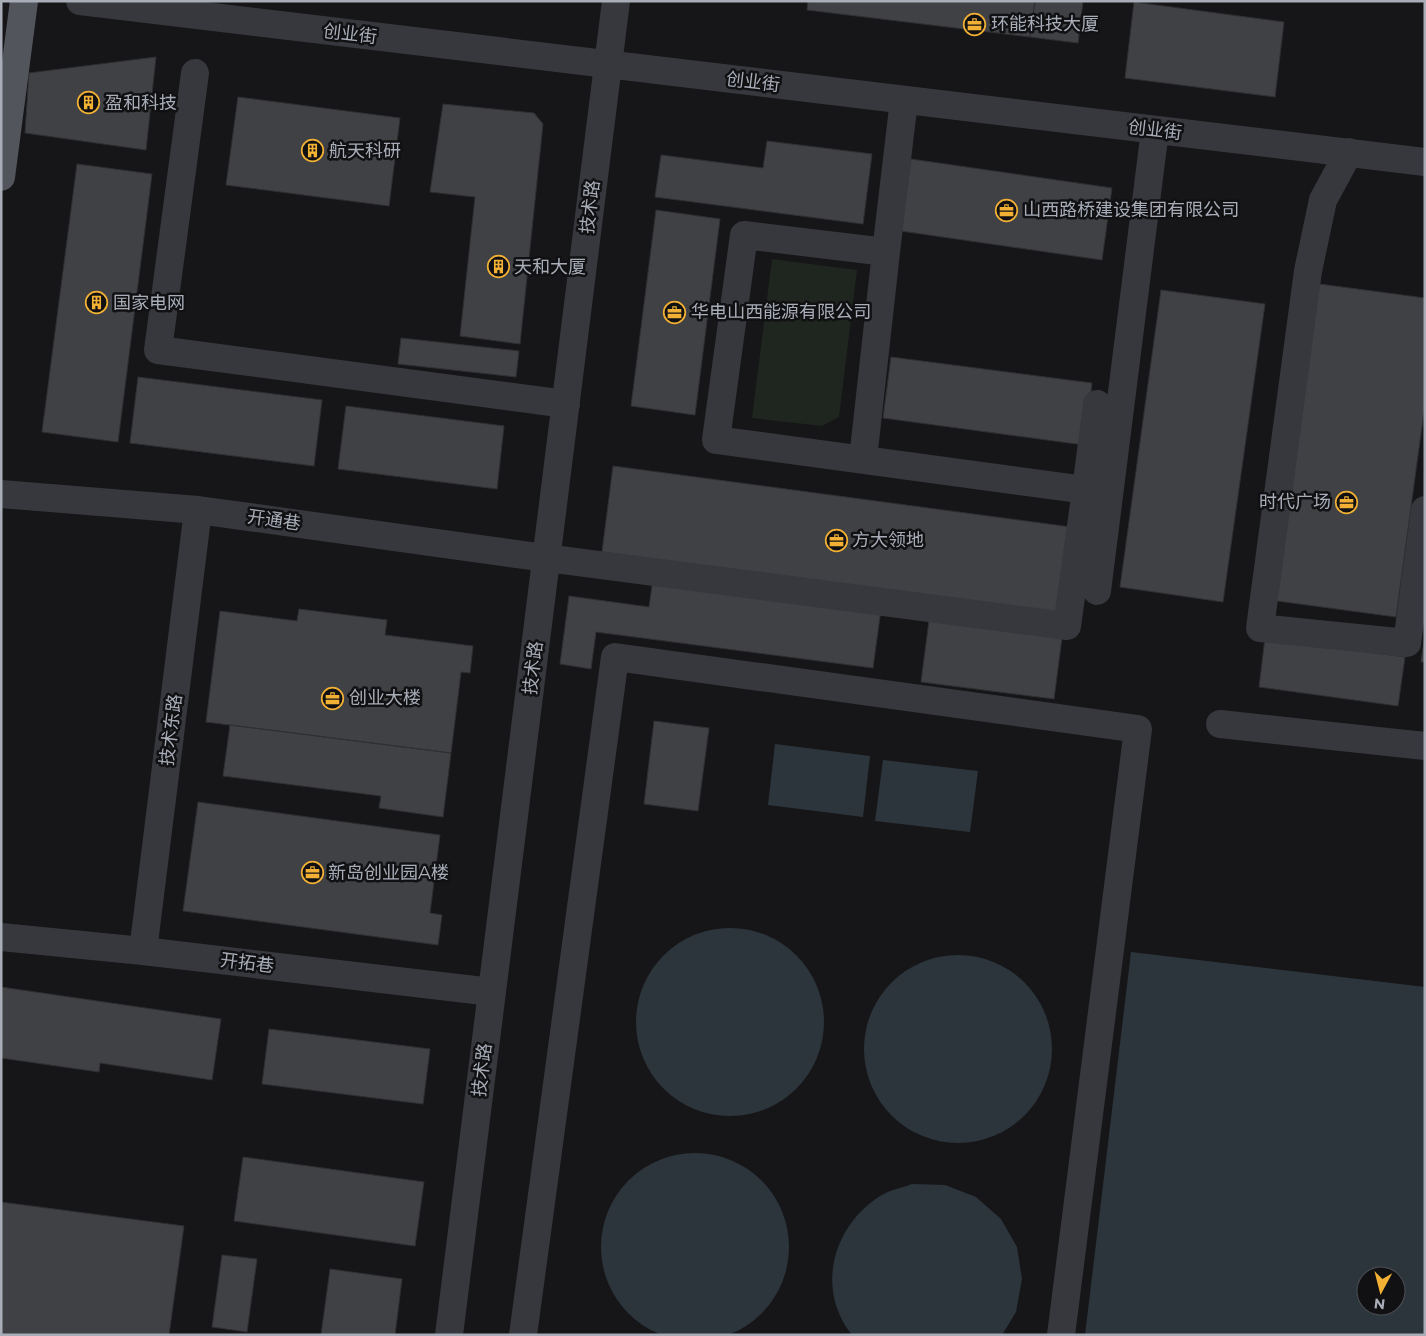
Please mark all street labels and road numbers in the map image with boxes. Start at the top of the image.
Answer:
street label: 创业街 [322,20,378,48]
street label: 创业街 [725,68,781,96]
street label: 创业街 [1127,116,1183,144]
street label: 技术路 [576,179,604,235]
street label: 开通巷 [246,505,302,535]
street label: 技术路 [519,640,547,696]
street label: 技术东路 [156,693,186,767]
street label: 开拓巷 [219,949,275,977]
street label: 技术路 [468,1042,496,1098]

